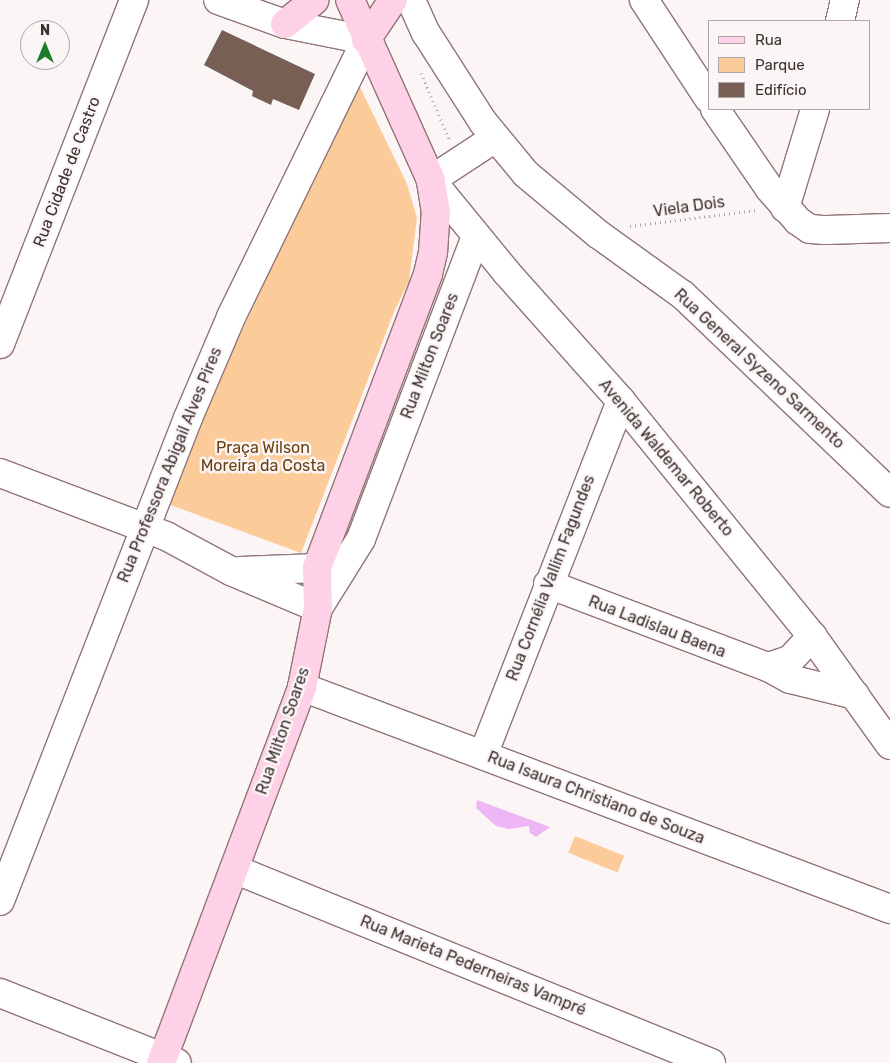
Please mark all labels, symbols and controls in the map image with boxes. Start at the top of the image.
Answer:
north arrow [20,20,70,70]
legend [708,20,870,110]
text: N [40,22,50,39]
text: Rua [755,31,782,49]
text: Parque [755,56,805,74]
text: Edifício [755,81,807,99]
street label: Rua Cidade de Castro [29,94,105,250]
street label: Viela Dois [652,192,726,222]
street label: Rua General Syzeno Sarmento [670,285,848,453]
street label: Rua Milton Soares [397,290,463,422]
street label: Rua Professora Abigail Alves Pires [114,344,226,586]
street label: Avenida Waldemar Roberto [594,375,738,541]
park label: Praça Wilson Moreira da Costa [201,438,325,476]
street label: Rua Cornélia Vallim Fagundes [503,472,599,684]
street label: Rua Ladislau Baena [586,592,728,662]
street label: Rua Milton Soares [252,665,314,797]
street label: Rua Isaura Christiano de Souza [485,748,707,848]
street label: Rua Marieta Pederneiras Vampré [357,912,589,1020]

